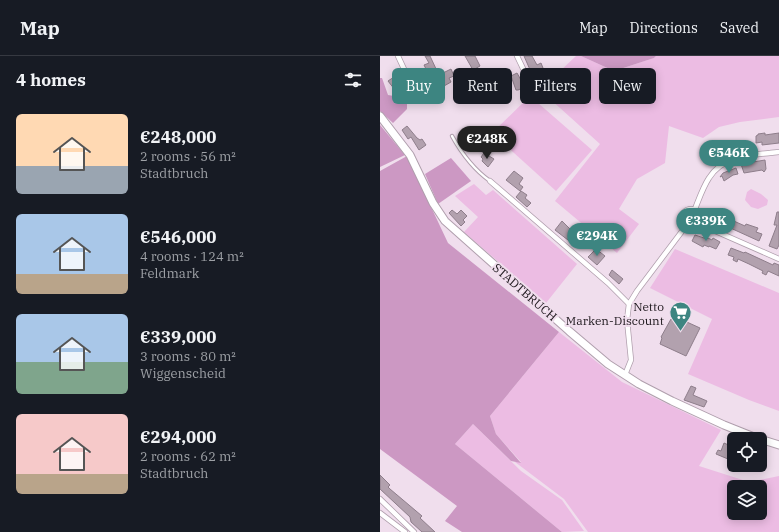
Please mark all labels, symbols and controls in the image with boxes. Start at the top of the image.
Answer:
text: Map [20,16,60,40]
text: Map [579,19,608,37]
text: Directions [630,19,698,37]
text: Saved [720,19,759,37]
chip: Buy [392,68,445,104]
chip: Rent [453,68,512,104]
chip: Filters [520,68,591,104]
chip: New [599,68,656,104]
text: 4 homes [16,69,86,91]
icon: filters [342,69,364,91]
text: €248,000 [140,126,217,148]
pin: €248K [459,126,515,160]
icon: home [48,130,96,178]
text: €248K [466,130,508,147]
pin: €546K [701,140,757,174]
text: €546K [708,144,750,161]
text: 2 rooms · 56 m² [140,148,236,165]
text: Stadtbruch [140,165,208,182]
pin: €339K [678,208,734,242]
text: €339K [685,212,727,229]
pin: €294K [569,223,625,257]
text: €546,000 [140,226,217,248]
text: €294K [576,227,618,244]
icon: home [48,230,96,278]
text: 4 rooms · 124 m² [140,248,244,265]
street label: STADTBRUCH [490,260,560,324]
text: Feldmark [140,265,199,282]
place label: Netto Marken-Discount [566,299,664,328]
supermarket icon: Netto Marken-Discount [667,300,693,333]
text: €339,000 [140,326,217,348]
icon: home [48,330,96,378]
text: 3 rooms · 80 m² [140,348,236,365]
text: Wiggenscheid [140,365,226,382]
text: €294,000 [140,426,217,448]
icon: home [48,430,96,478]
map controls [727,432,767,520]
button: locate [727,432,767,472]
text: 2 rooms · 62 m² [140,448,236,465]
text: Stadtbruch [140,465,208,482]
button: layers [727,480,767,520]

